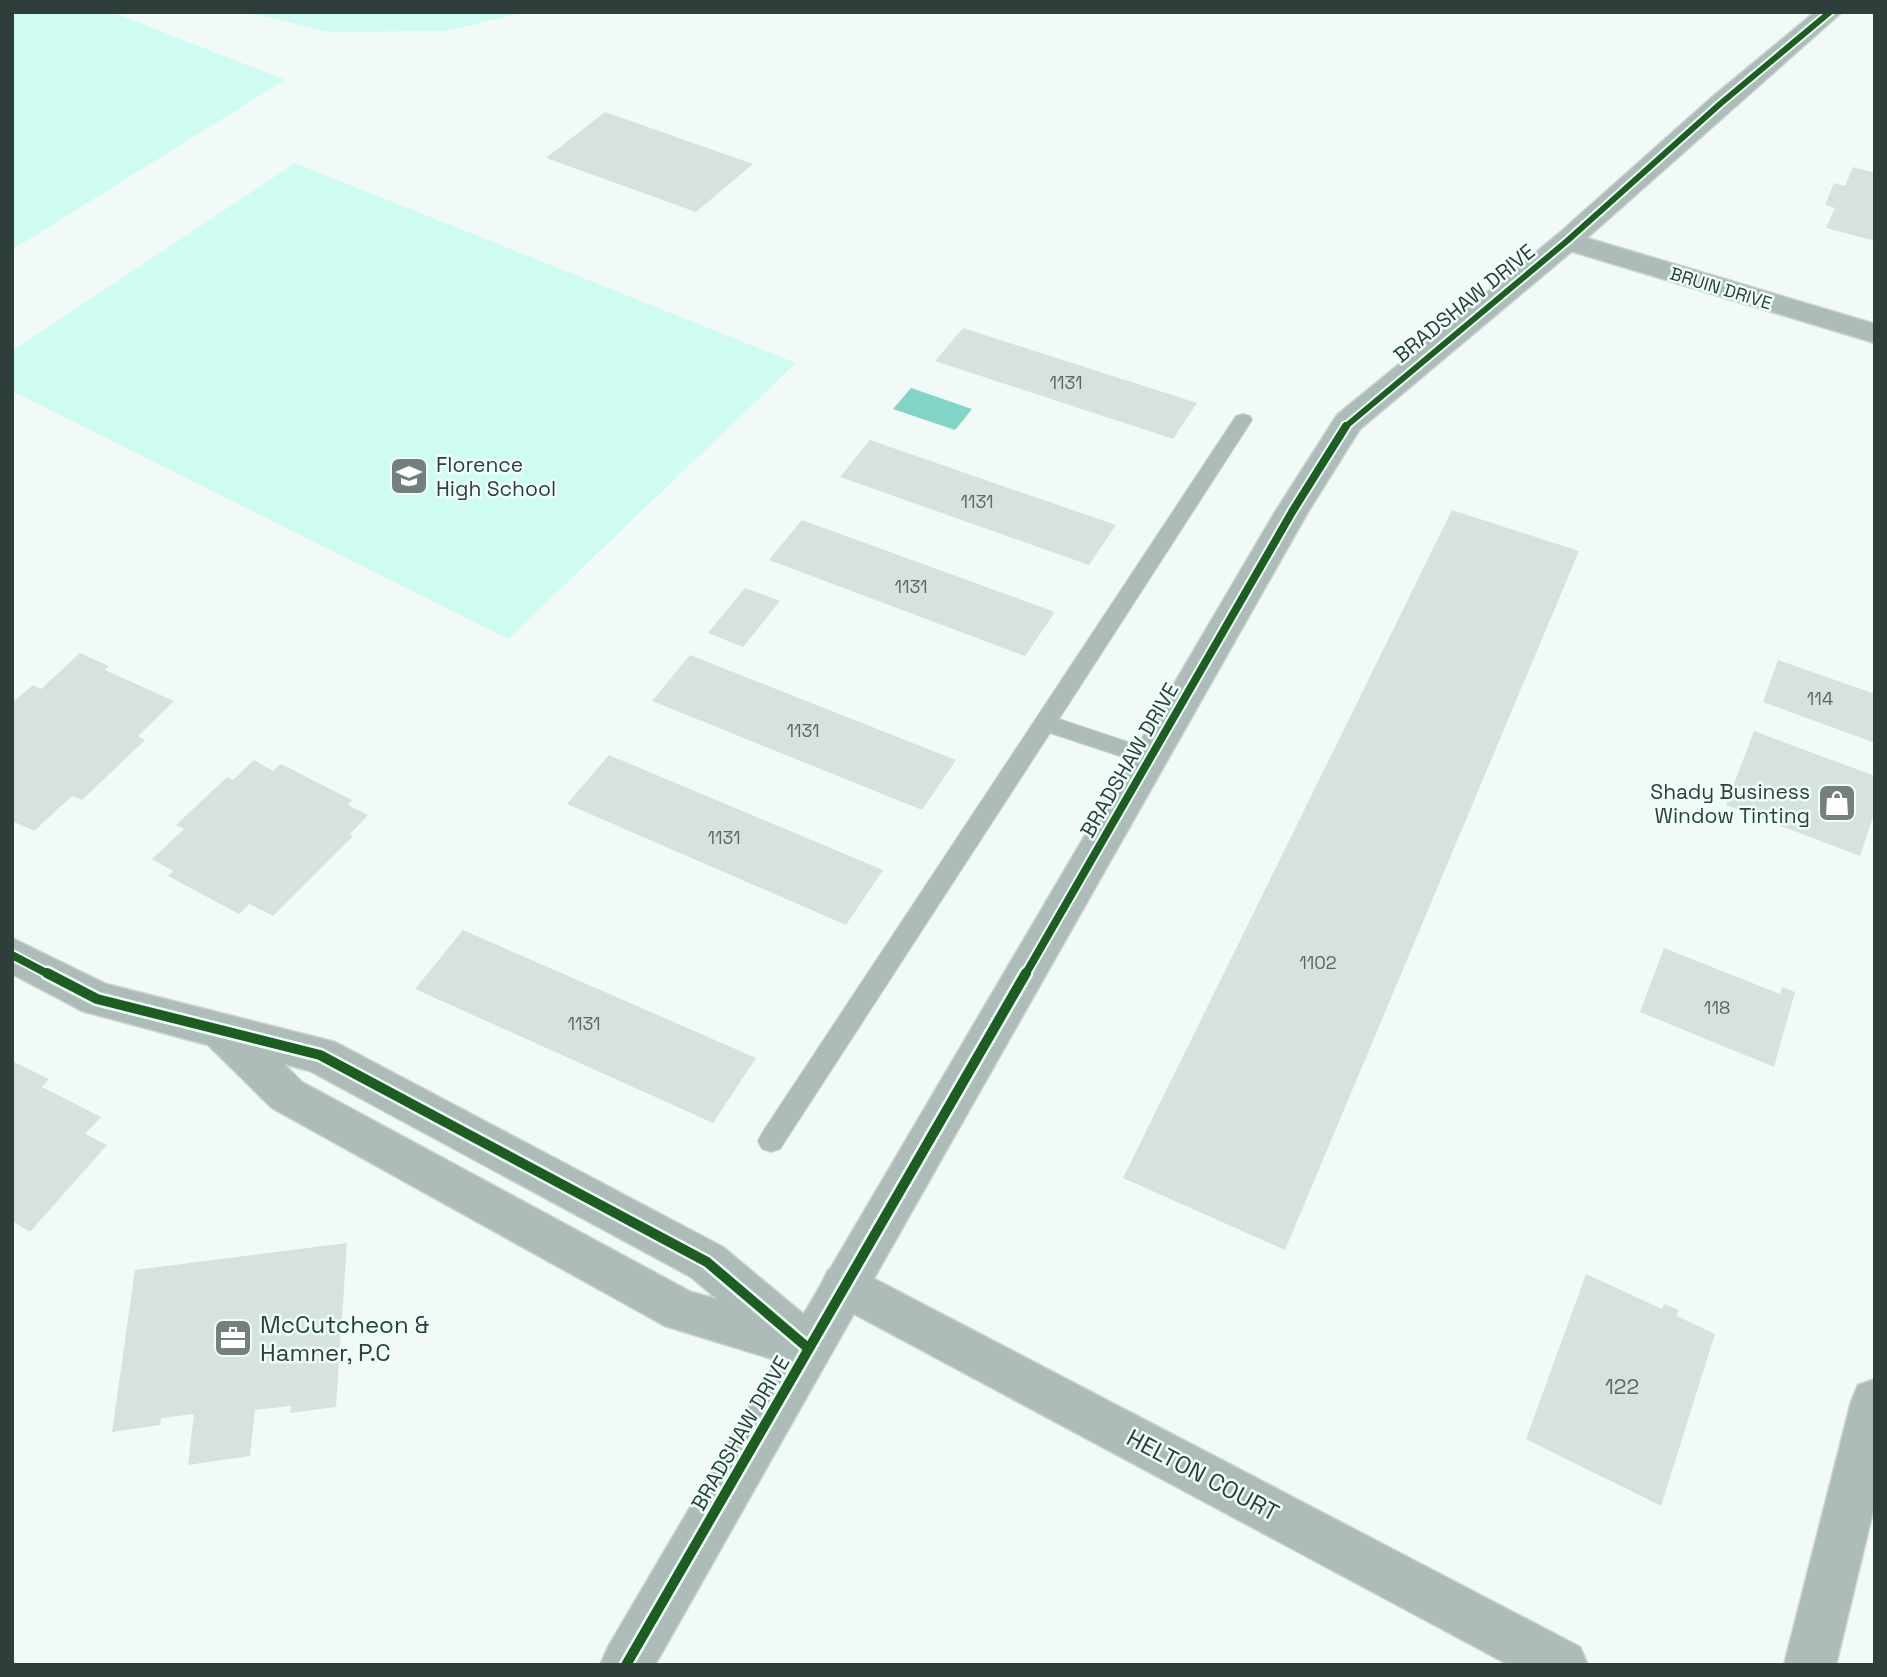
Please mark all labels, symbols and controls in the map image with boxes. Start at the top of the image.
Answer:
street label: BRADSHAW DRIVE [1388,238,1540,368]
street label: BRUIN DRIVE [1667,262,1775,314]
house number: 1131 [1049,371,1083,394]
place label: Florence High School [436,451,556,502]
school or university icon: Florence High School [388,455,430,497]
house number: 1131 [960,490,994,513]
house number: 1131 [894,575,928,598]
street label: BRADSHAW DRIVE [1074,678,1184,842]
house number: 114 [1807,687,1833,710]
house number: 1131 [786,719,820,742]
place label: Shady Business Window Tinting [1650,778,1810,829]
shop icon: Shady Business Window Tinting [1816,782,1858,824]
house number: 1131 [707,826,741,849]
house number: 1102 [1299,951,1337,974]
house number: 118 [1704,996,1730,1019]
house number: 1131 [567,1012,601,1035]
place label: McCutcheon & Hamner, P.C [260,1309,429,1368]
office icon: McCutcheon & Hamner, P.C [212,1317,254,1359]
street label: BRADSHAW DRIVE [685,1351,795,1515]
house number: 122 [1605,1373,1639,1400]
street label: HELTON COURT [1121,1422,1285,1528]

